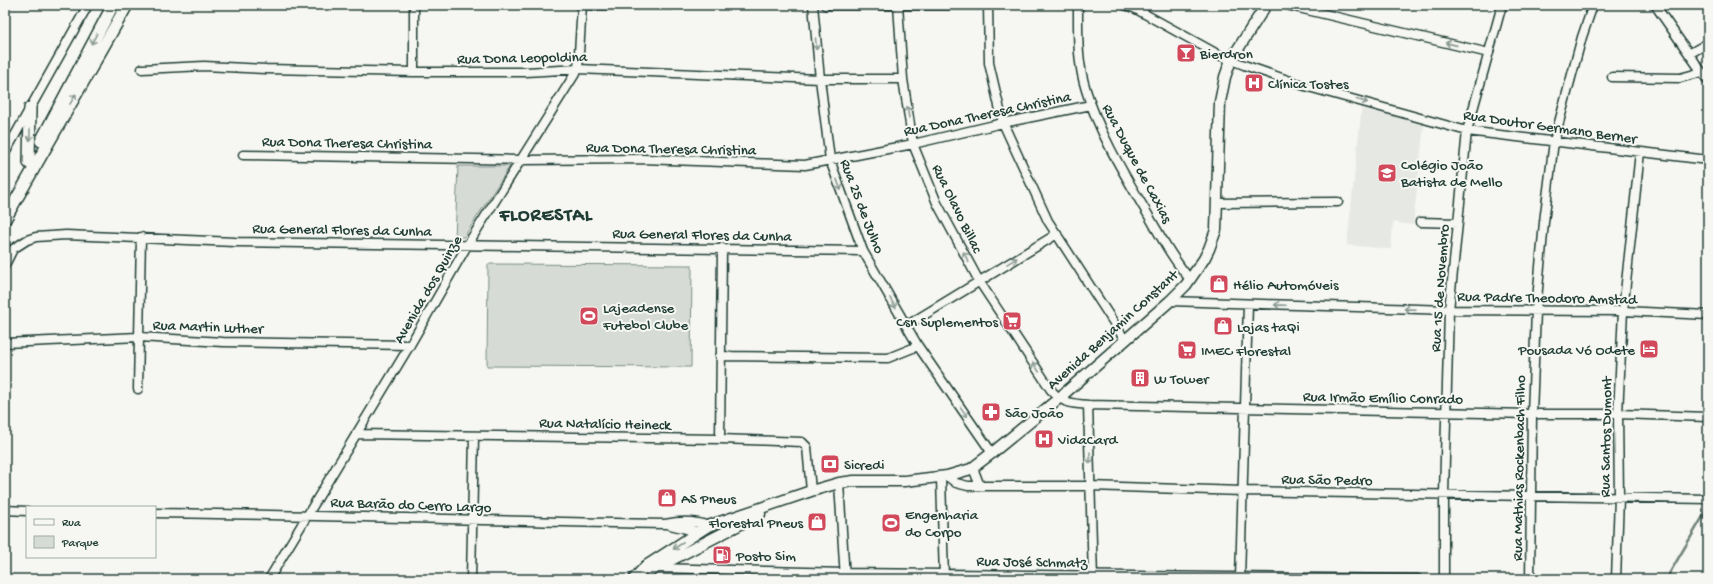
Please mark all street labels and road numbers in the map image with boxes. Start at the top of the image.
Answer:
street label: Rua Dona Leopoldina [457,49,588,69]
street label: Rua Dona Theresa Christina [902,88,1073,141]
street label: Rua Duque de Caxias [1097,101,1175,227]
street label: Rua Doutor Germano Berner [1462,107,1639,149]
street label: Rua Dona Theresa Christina [262,134,433,154]
street label: Rua Dona Theresa Christina [586,140,757,160]
street label: Rua 25 de Julho [835,157,887,257]
street label: Rua Olavo Billac [927,162,986,257]
street label: Rua General Flores da Cunha [252,220,433,242]
street label: Rua 15 de Novembro [1428,223,1454,353]
street label: Rua General Flores da Cunha [612,225,793,247]
street label: Avenida dos Quinze [390,233,467,347]
street label: Avenida Benjamin Constant [1044,266,1184,394]
street label: Rua Padre Theodoro Amstad [1457,288,1638,310]
street label: Rua Martin Luther [152,317,265,339]
street label: Rua Mathias Rockenbach Filho [1509,375,1531,561]
street label: Rua Santos Dumont [1597,375,1617,498]
street label: Rua Irmão Emílio Conrado [1303,389,1464,409]
street label: Rua Natalício Heineck [539,415,672,435]
street label: Rua São Pedro [1281,471,1373,491]
street label: Rua Barão do Cerro Largo [330,494,492,518]
street label: Rua José Schmatz [976,553,1088,573]

